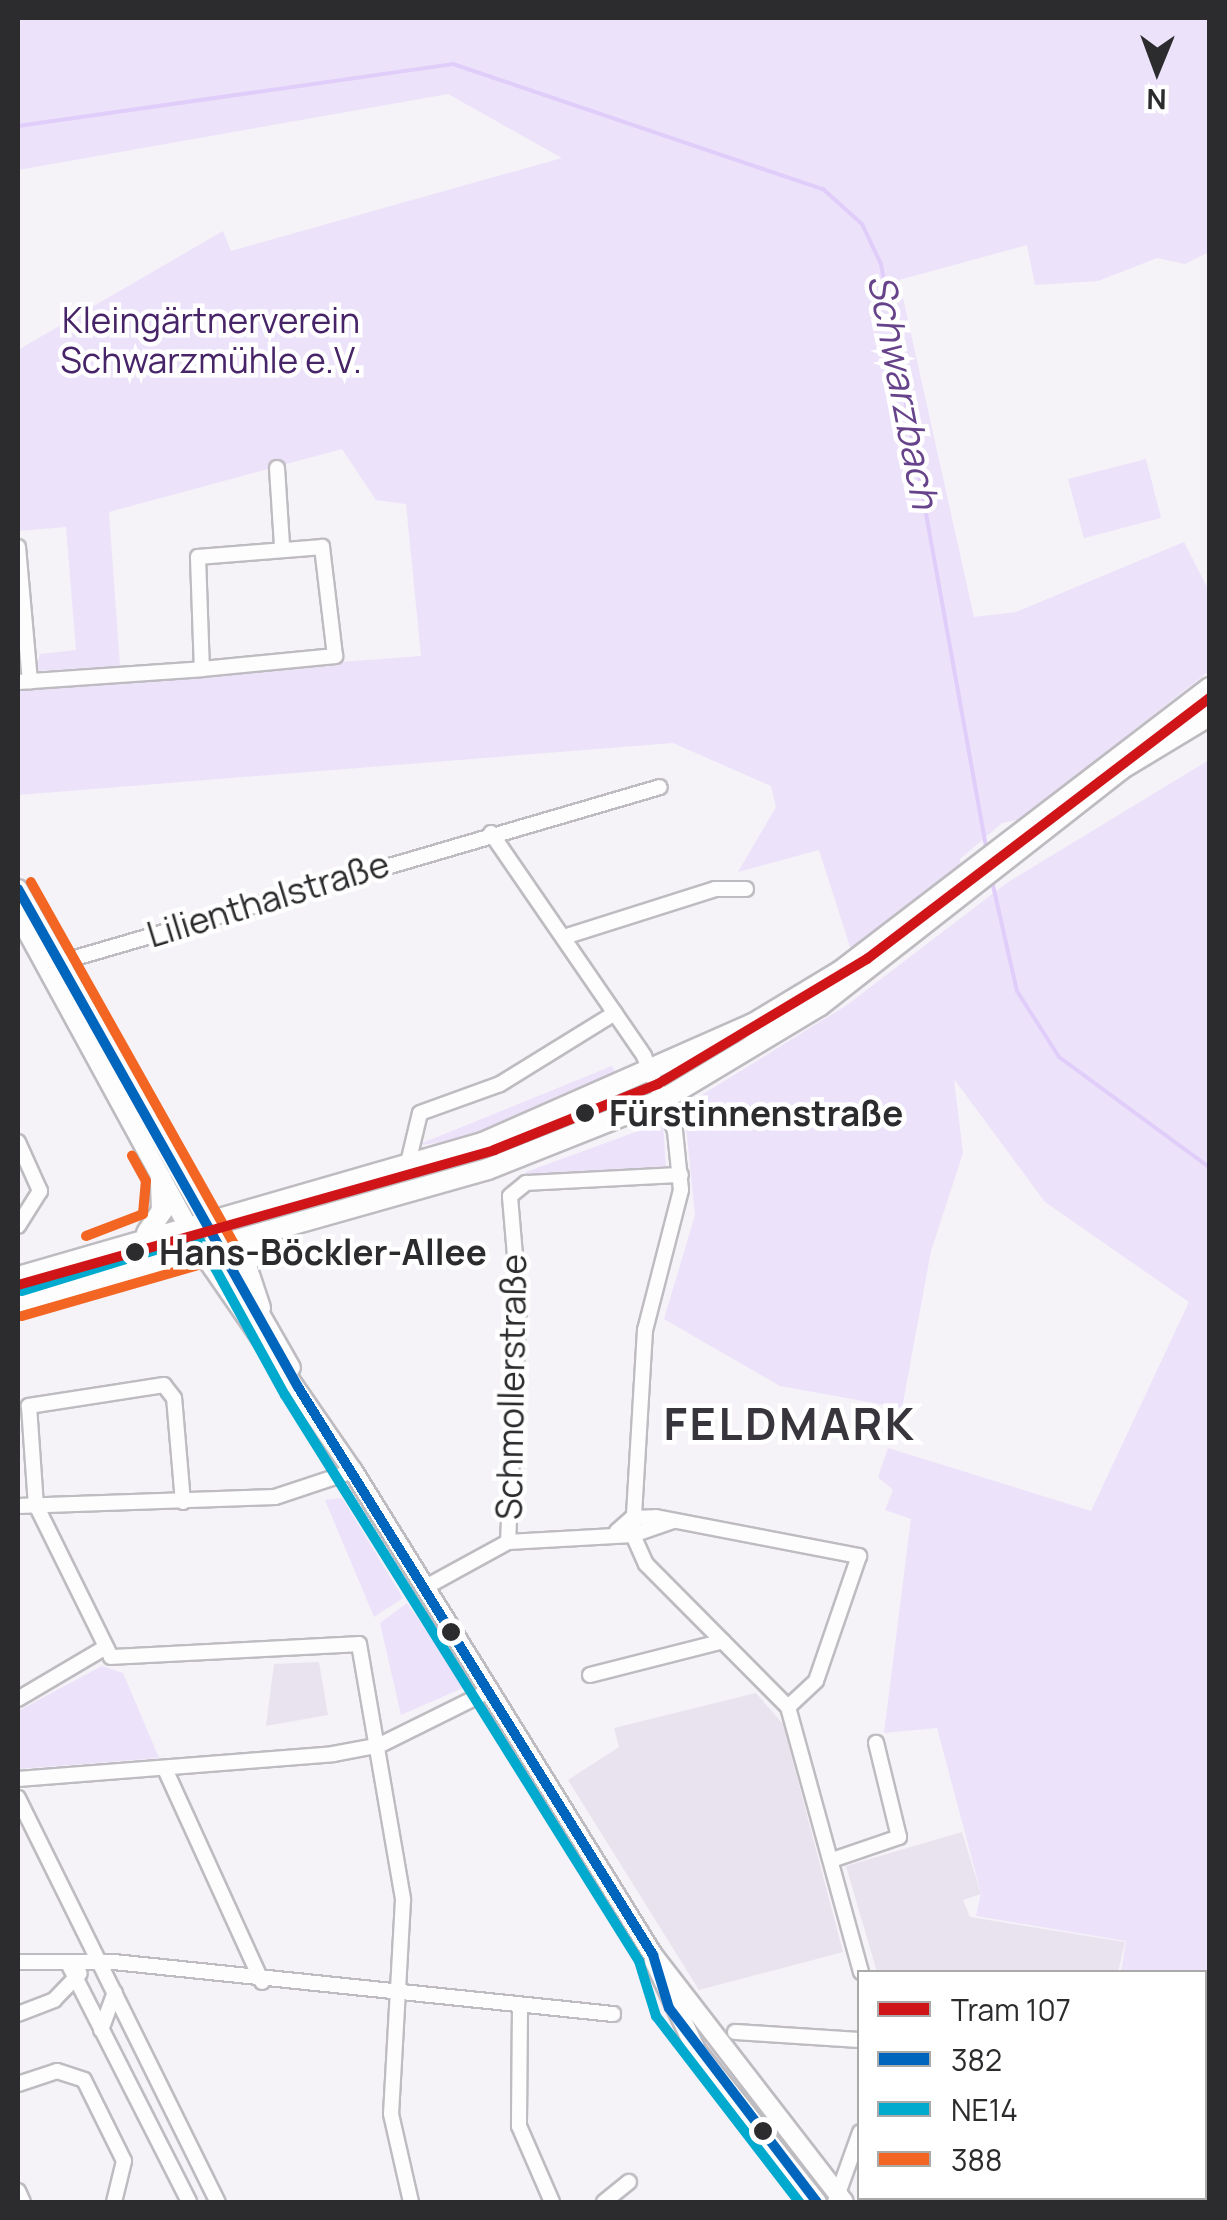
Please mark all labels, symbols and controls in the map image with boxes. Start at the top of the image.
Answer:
north arrow [1107,20,1207,120]
text: N [1146,81,1167,119]
water label: Schwarzbach [859,270,949,512]
park label: Kleingärtnerverein Schwarzmühle e.V. [60,299,362,381]
street label: Lilienthalstraße [142,842,394,956]
place label: Fürstinnenstraße [609,1092,903,1134]
marker: Fürstinnenstraße [570,1098,600,1128]
place label: Hans-Böckler-Allee [159,1231,487,1273]
marker: Hans-Böckler-Allee [120,1237,150,1267]
street label: Schmollerstraße [488,1254,534,1520]
district label: FELDMARK [664,1397,916,1451]
unlabelled marker [441,1622,461,1642]
legend [857,1970,1207,2200]
text: Tram 107 [951,1989,1071,2030]
text: 382 [951,2039,1002,2080]
text: NE14 [951,2089,1018,2130]
unlabelled marker [753,2121,773,2141]
text: 388 [951,2139,1002,2180]

